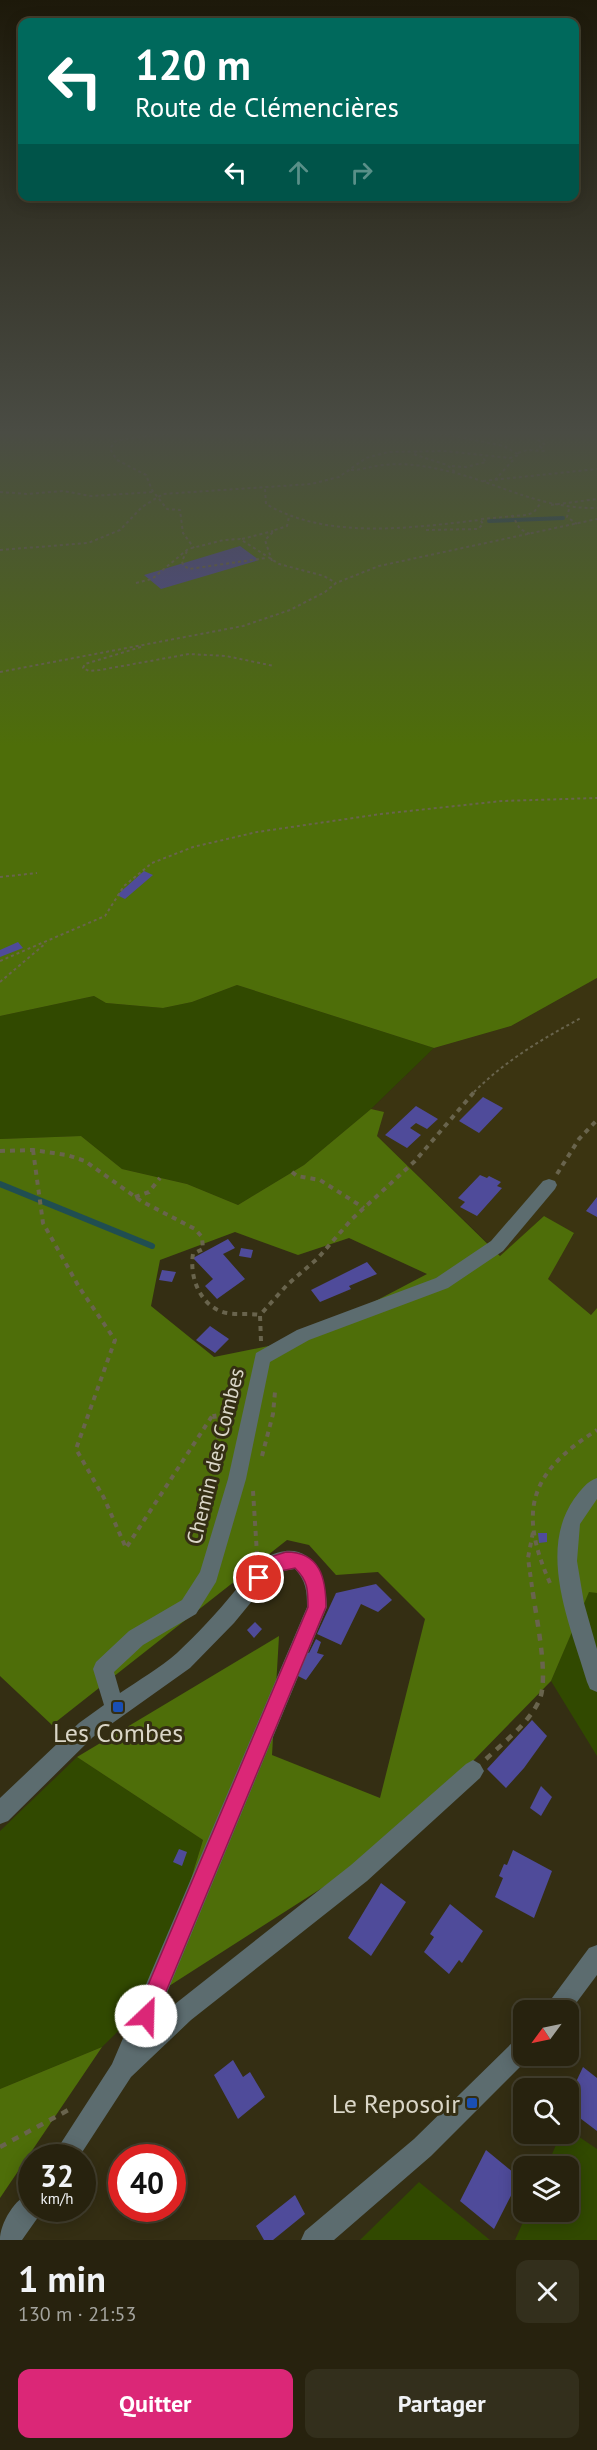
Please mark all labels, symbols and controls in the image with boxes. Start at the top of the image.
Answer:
text: 120 m [135,37,251,92]
icon: left [36,42,114,120]
text: Route de Clémencières [135,90,399,124]
icon: left [219,156,252,189]
icon: ahead [282,156,315,189]
icon: right [345,156,378,189]
street label: Chemin des Combes [180,1365,250,1547]
pin [233,1552,284,1603]
icon: arrive [242,1561,275,1594]
marker: Les Combes [111,1700,125,1714]
place label: Les Combes [53,1716,183,1749]
position arrow [114,1984,178,2048]
north arrow [513,2000,579,2066]
map controls [513,2000,579,2222]
button: search [513,2078,579,2144]
place label: Le Reposoir [332,2087,460,2120]
marker: Le Reposoir [465,2096,479,2110]
speed limit sign: 40 [108,2144,186,2222]
text: 32 [40,2156,74,2195]
button: layers [513,2156,579,2222]
text: km/h [41,2189,73,2208]
text: 1 min [18,2255,106,2302]
button: close [516,2260,579,2323]
text: 130 m · 21:53 [18,2301,136,2327]
button: Quitter [18,2369,293,2438]
button: Partager [305,2369,579,2438]

